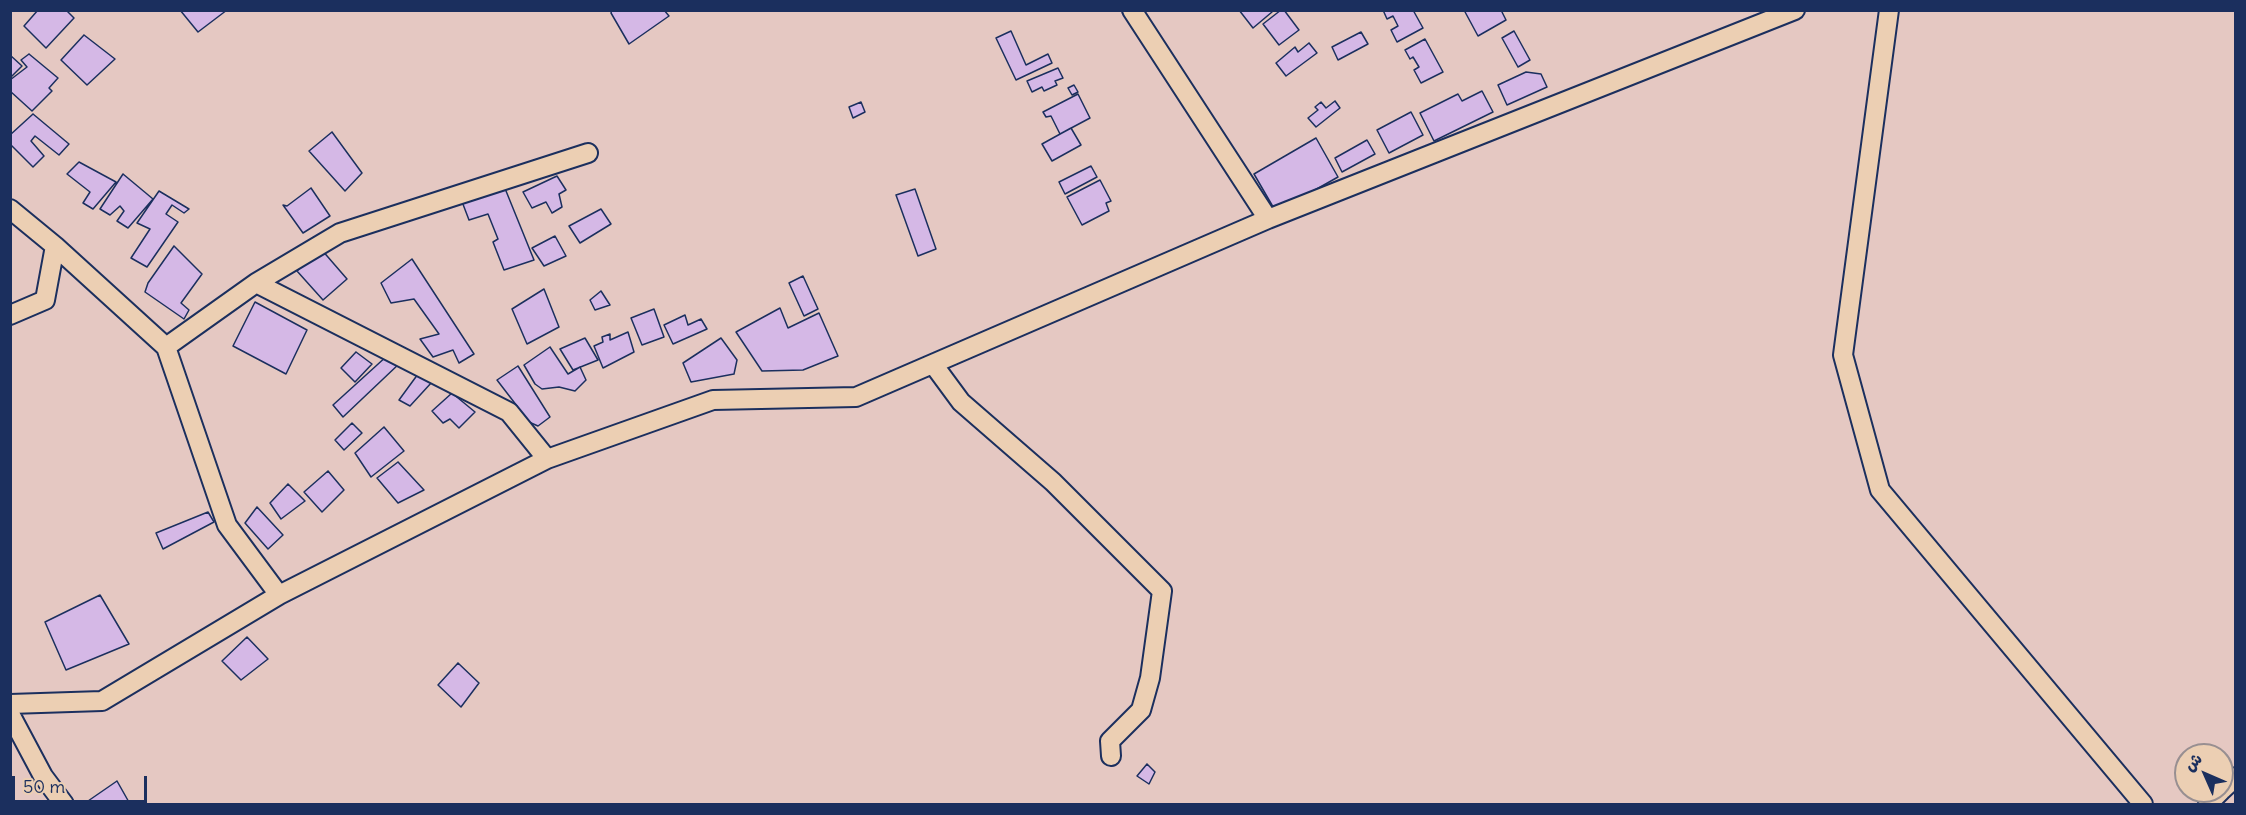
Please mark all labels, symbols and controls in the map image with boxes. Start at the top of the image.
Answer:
north arrow [2174,743,2234,803]
text: ش [2179,748,2206,775]
scale bar [15,764,150,802]
text: 50 m [23,775,65,798]

